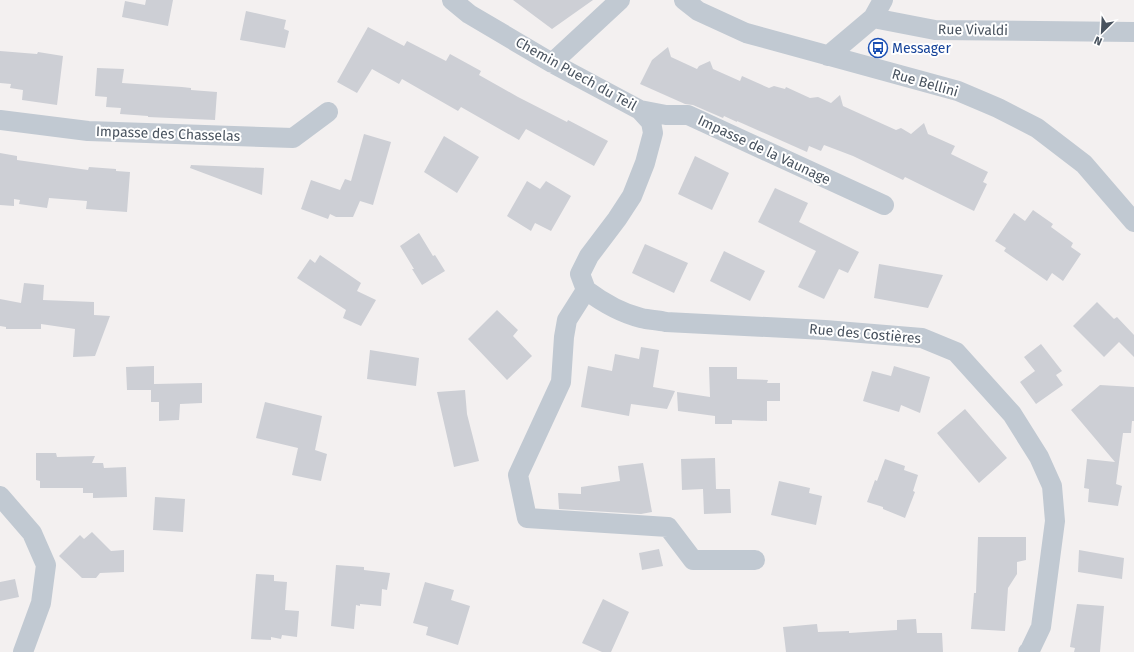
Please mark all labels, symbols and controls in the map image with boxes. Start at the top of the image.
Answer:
north arrow [1082,12,1122,52]
street label: Rue Vivaldi [938,21,1008,39]
text: N [1092,33,1104,48]
street label: Chemin Puech du Teil [512,34,640,114]
bus stop icon: Messager [867,37,889,59]
place label: Messager [892,40,951,57]
street label: Rue Bellini [890,65,960,101]
street label: Impasse de la Vaunage [695,112,833,188]
street label: Impasse des Chasselas [96,123,241,145]
street label: Rue des Costières [808,321,922,347]

